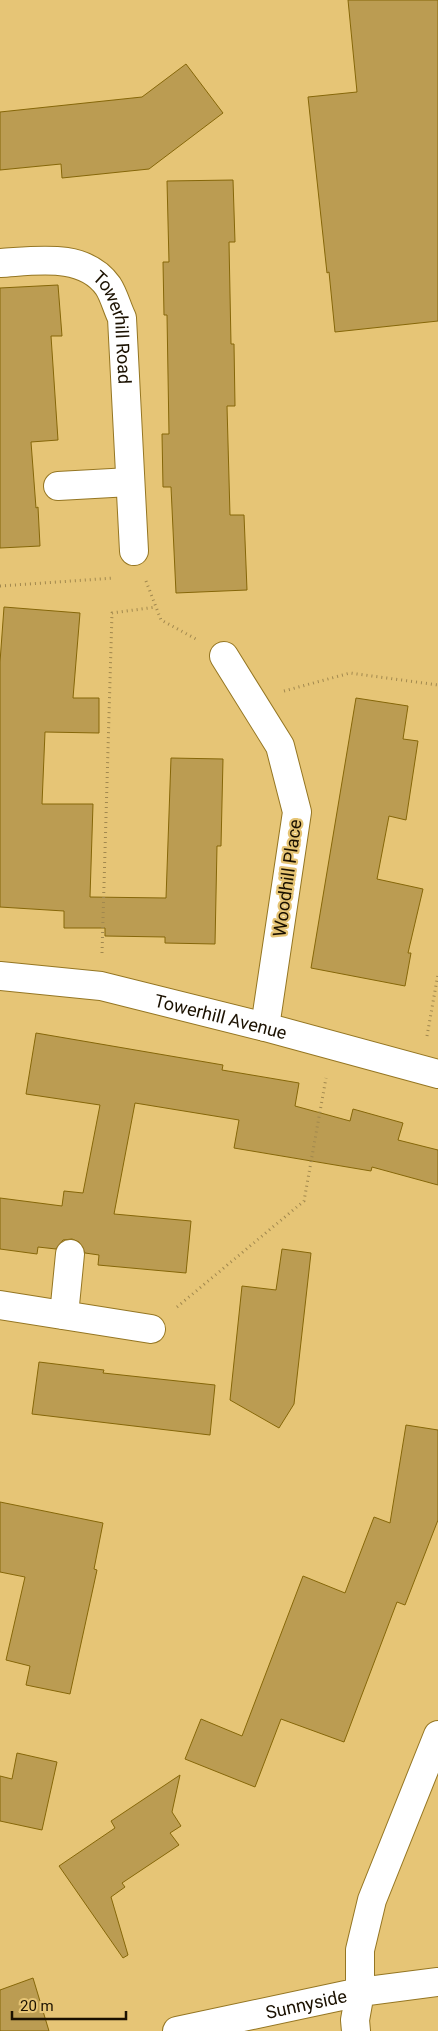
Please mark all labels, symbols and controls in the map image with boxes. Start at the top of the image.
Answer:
street label: Towerhill Road [89,266,136,385]
street label: Woodhill Place [268,818,306,938]
street label: Towerhill Avenue [152,989,289,1043]
street label: Sunnyside [264,1985,349,2022]
scale bar [12,1988,126,2020]
text: 20 m [20,1997,54,2015]

